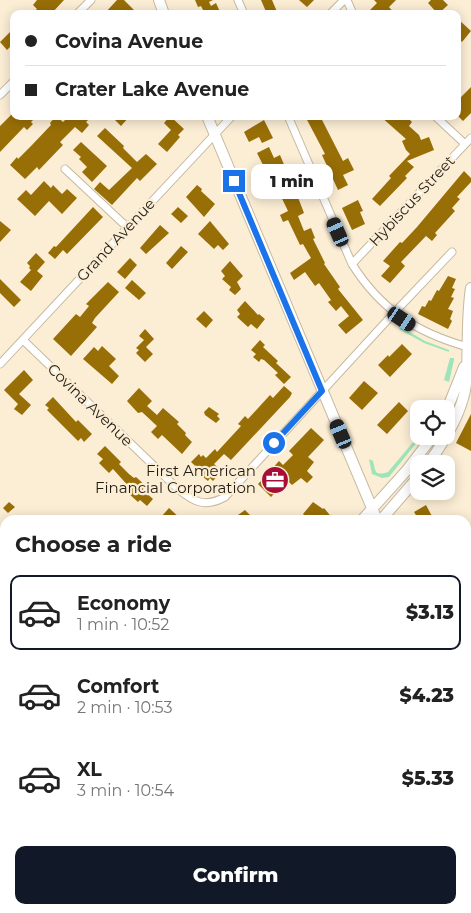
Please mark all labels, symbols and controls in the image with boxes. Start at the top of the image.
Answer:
text: Covina Avenue [55,30,203,53]
text: Crater Lake Avenue [55,78,249,101]
street label: Hybiscus Street [365,151,458,250]
callout: 1 min [252,164,334,198]
route end [223,170,245,192]
text: 1 min [270,172,314,191]
street label: Grand Avenue [72,194,159,285]
car [325,215,350,249]
car [385,304,418,334]
street label: Covina Avenue [44,359,137,450]
map controls [410,400,455,500]
button: locate [410,400,455,445]
car [328,417,353,451]
route start [263,432,285,454]
button: layers [410,455,455,500]
place label: First American Financial Corporation [95,461,256,497]
office icon: First American Financial Corporation [260,465,290,495]
text: Choose a ride [15,531,172,558]
icon: car [17,590,62,635]
text: Economy [77,592,170,615]
text: $3.13 [406,601,454,624]
text: 1 min · 10:52 [77,615,169,634]
icon: car [17,673,62,718]
text: Comfort [77,675,159,698]
text: $4.23 [399,684,454,707]
text: 2 min · 10:53 [77,698,173,717]
icon: car [17,756,62,801]
text: XL [77,758,102,781]
text: $5.33 [402,767,454,790]
text: 3 min · 10:54 [77,781,174,800]
button: Confirm [15,846,456,904]

